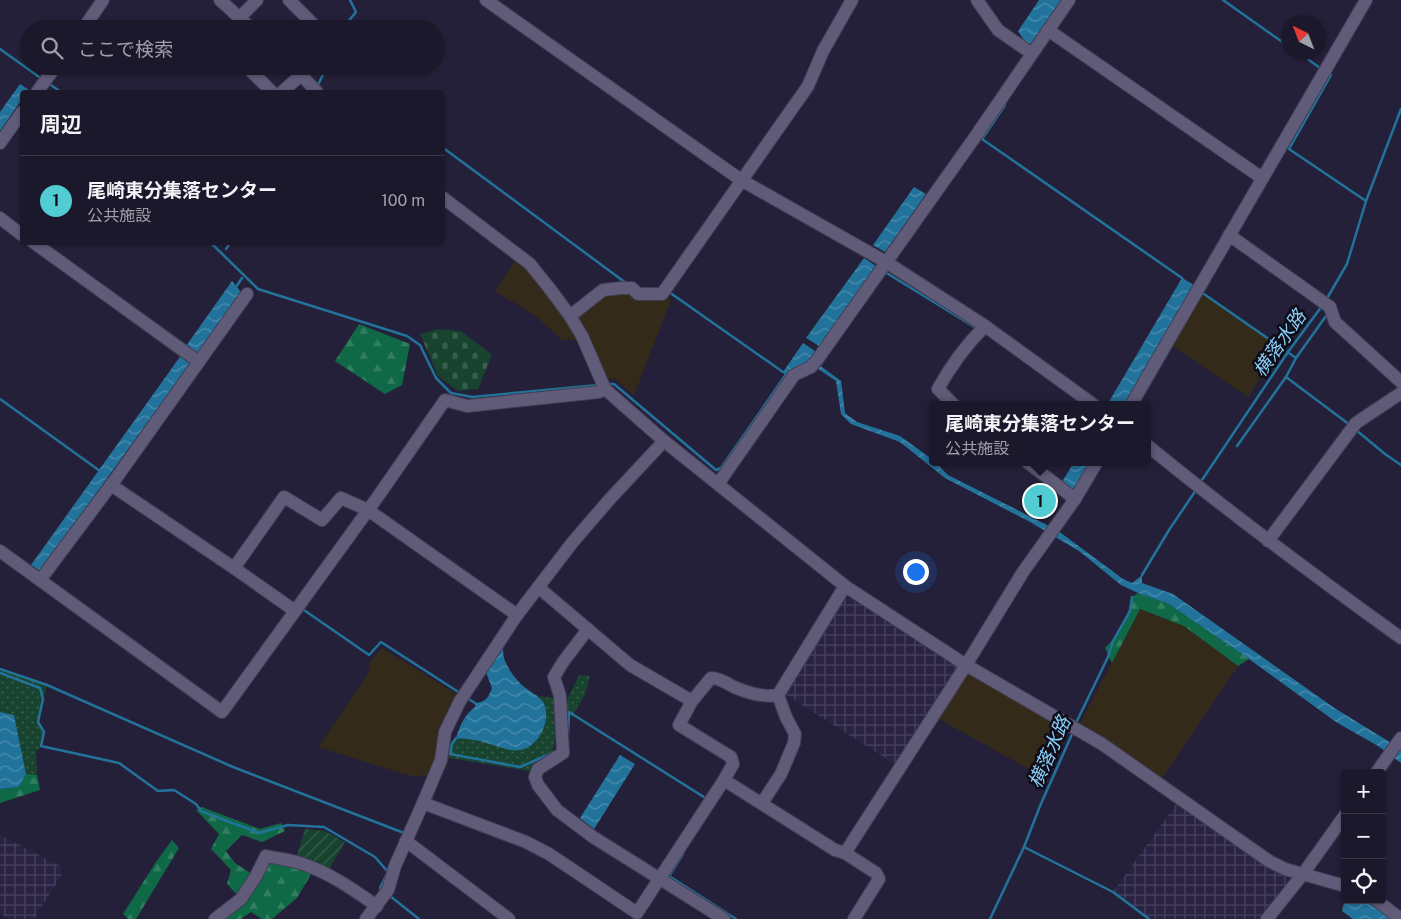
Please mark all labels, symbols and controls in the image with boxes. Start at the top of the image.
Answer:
north arrow [1281,15,1326,60]
search box [20,20,445,75]
icon: search [38,34,66,62]
text: ここで検索 [78,38,173,60]
text: 周辺 [40,112,82,137]
text: 尾崎東分集落センター [87,179,277,201]
text: 1 [53,191,59,210]
text: 100 m [381,191,425,210]
text: 公共施設 [87,206,151,225]
water label: 横落水路 [1248,304,1311,380]
popup [929,401,1151,466]
text: 尾崎東分集落センター [945,412,1135,434]
text: 公共施設 [945,439,1009,458]
pin: 1 [1024,482,1056,520]
your location [903,559,929,585]
water label: 横落水路 [1023,711,1075,791]
map controls [1341,769,1386,904]
button: + [1341,769,1386,814]
button: − [1341,814,1386,859]
button: locate [1341,859,1386,904]

